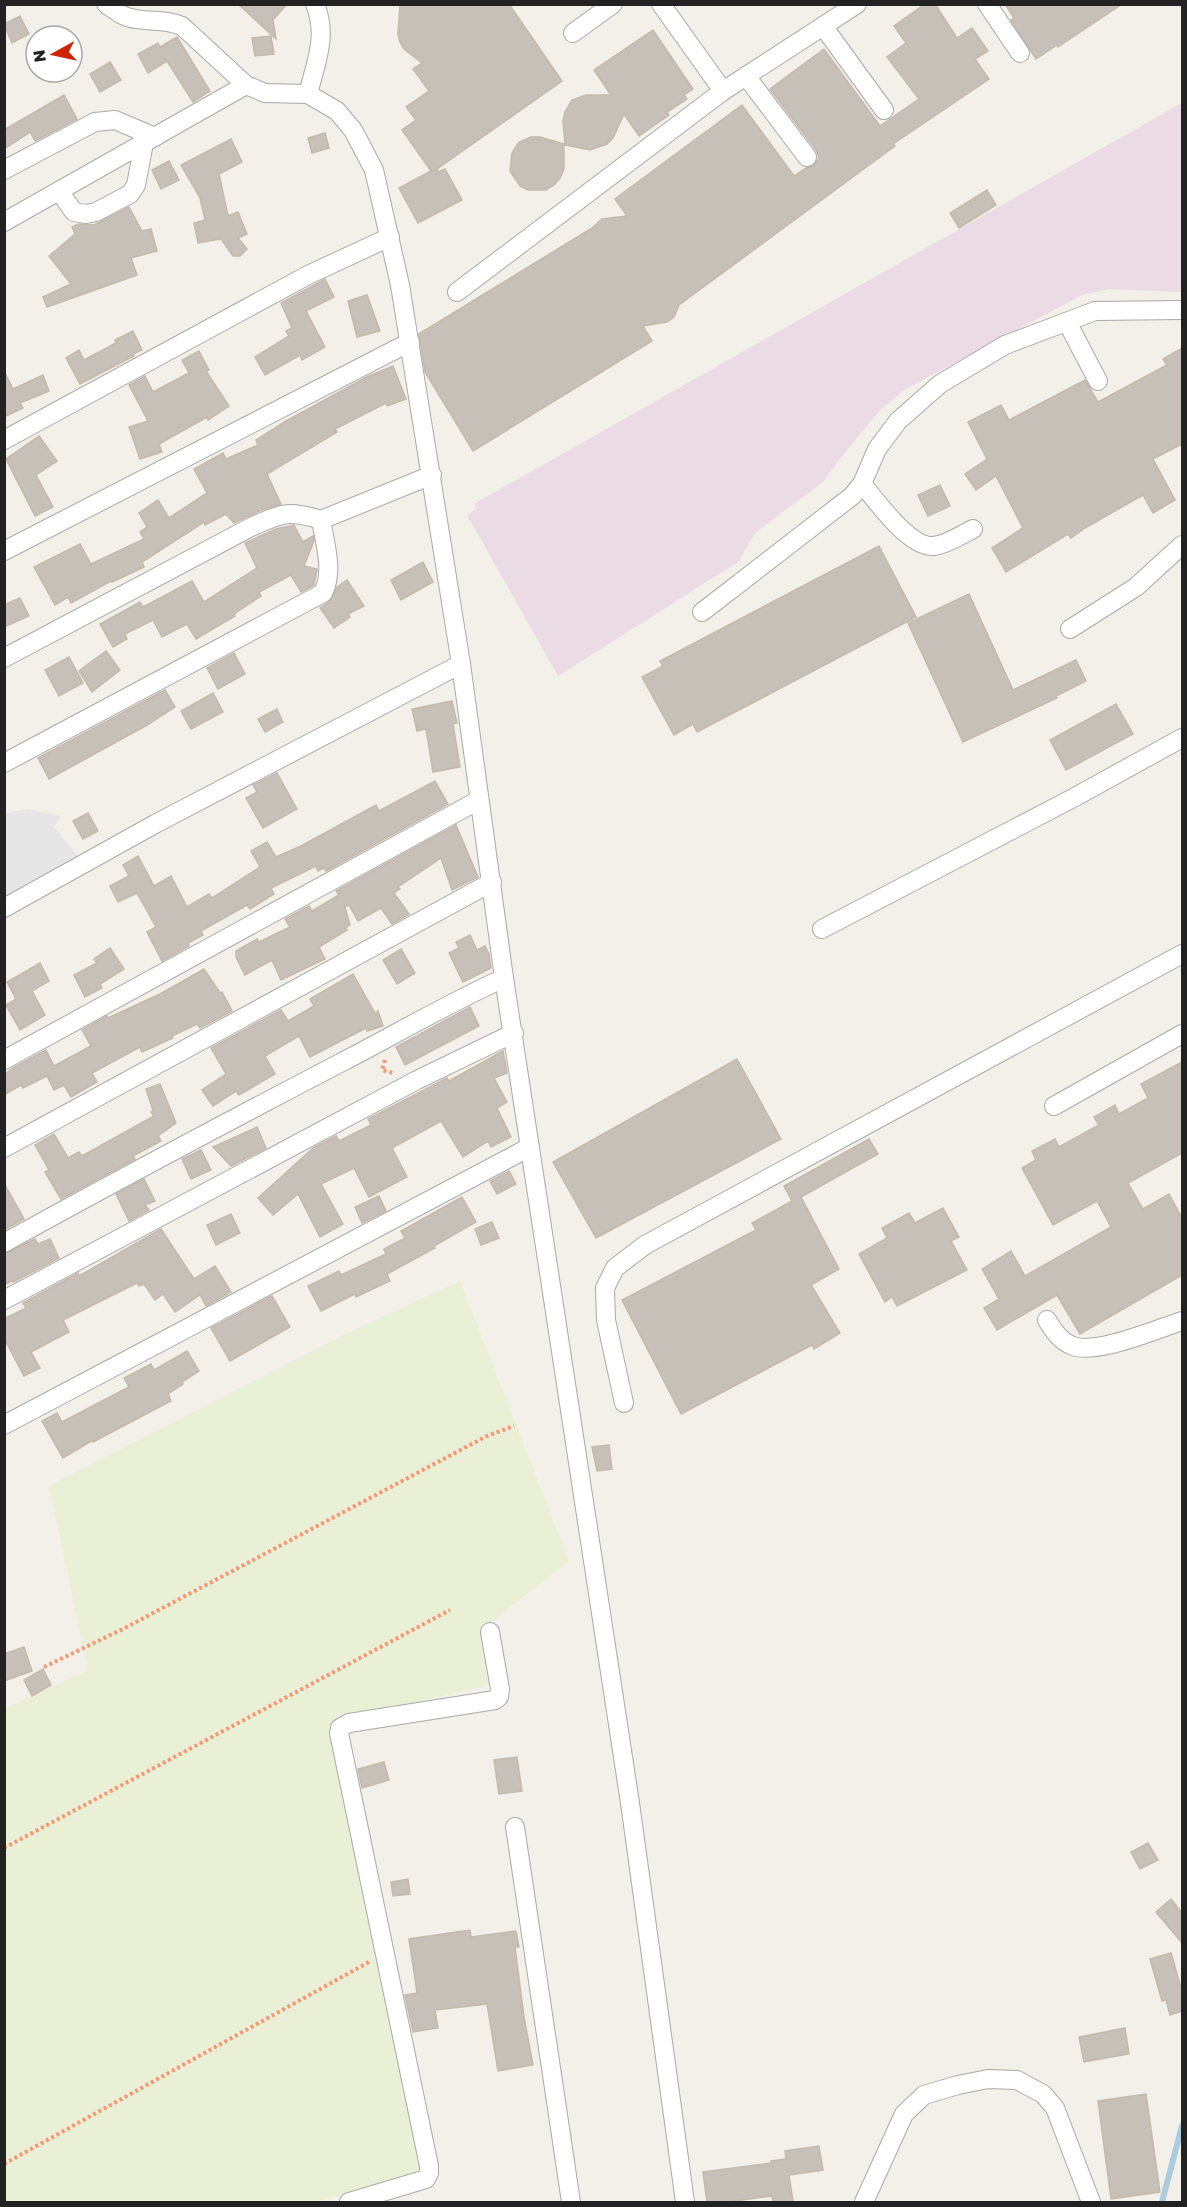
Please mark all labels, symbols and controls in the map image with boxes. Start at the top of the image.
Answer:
north arrow [24,24,84,84]
text: N [28,49,50,64]

